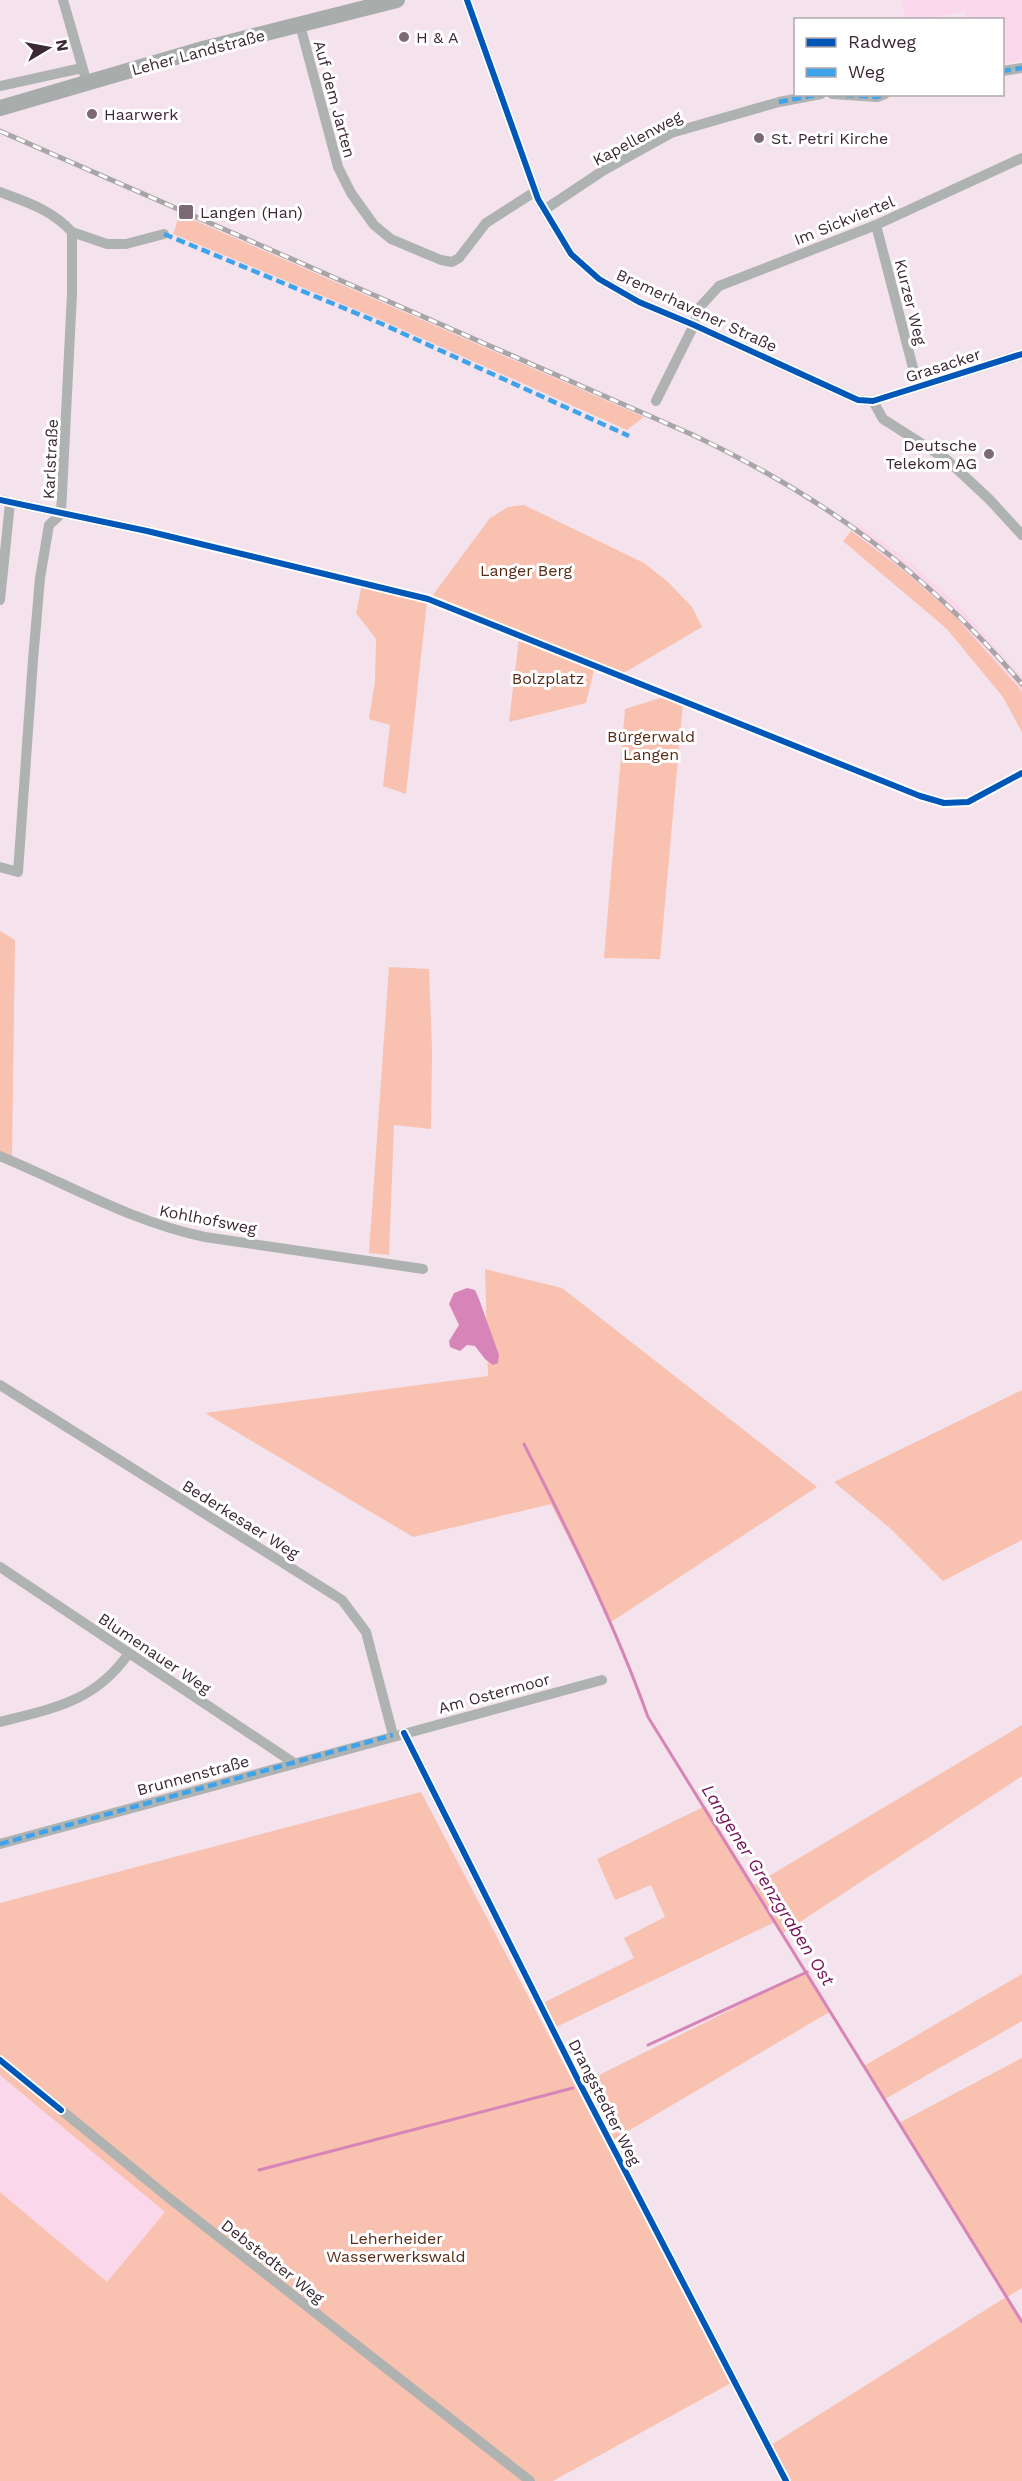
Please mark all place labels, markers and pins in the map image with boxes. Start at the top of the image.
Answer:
place label: H & A [416,28,459,47]
marker: H & A [397,30,411,44]
place label: Haarwerk [104,105,178,124]
marker: Haarwerk [85,107,99,121]
place label: St. Petri Kirche [771,129,888,148]
marker: St. Petri Kirche [752,131,766,145]
marker: Langen (Han) [177,203,195,221]
place label: Langen (Han) [200,203,303,222]
place label: Deutsche Telekom AG [885,436,977,473]
marker: Deutsche Telekom AG [982,447,996,461]

